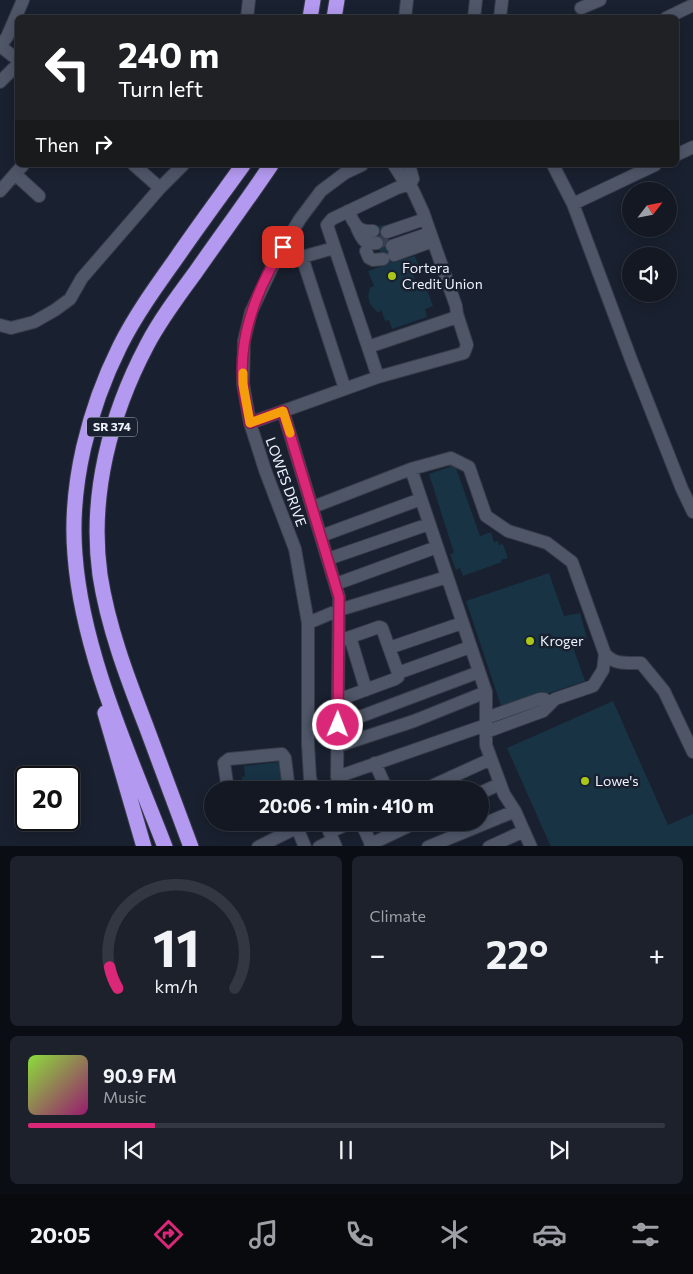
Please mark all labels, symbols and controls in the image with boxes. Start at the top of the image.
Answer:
text: 240 m [118,32,219,75]
icon: left [35,35,100,100]
text: Turn left [118,75,203,102]
icon: right [89,130,117,158]
text: Then [35,133,79,156]
north arrow [622,182,678,238]
map controls [622,182,677,302]
pin [262,226,304,268]
icon: arrive [269,233,297,261]
button: sound [622,247,677,302]
place label: Fortera Credit Union [402,259,483,292]
marker: Fortera Credit Union [386,270,398,282]
road number: SR 374 [87,418,137,437]
street label: LOWES DRIVE [262,435,311,529]
place label: Kroger [540,632,584,649]
marker: Kroger [524,635,536,647]
position arrow [311,698,363,750]
speed limit sign: 20 [15,766,80,831]
place label: Lowe's [595,772,639,789]
marker: Lowe's [579,775,591,787]
text: 20:06 · 1 min · 410 m [259,794,434,817]
text: Climate [370,906,426,925]
text: 11 [152,914,199,978]
text: 22° [486,930,548,977]
text: − [370,937,385,971]
text: + [649,937,665,971]
text: km/h [154,975,197,997]
text: 90.9 FM [103,1064,176,1087]
text: Music [103,1087,147,1106]
icon: previous [120,1136,148,1164]
icon: pause [332,1136,360,1164]
icon: next [545,1136,573,1164]
icon: directions [151,1217,186,1252]
icon: music [246,1217,281,1252]
icon: phone [342,1217,377,1252]
icon: climate [437,1217,472,1252]
icon: car [532,1217,567,1252]
icon: filters [628,1217,663,1252]
text: 20:05 [30,1221,90,1248]

